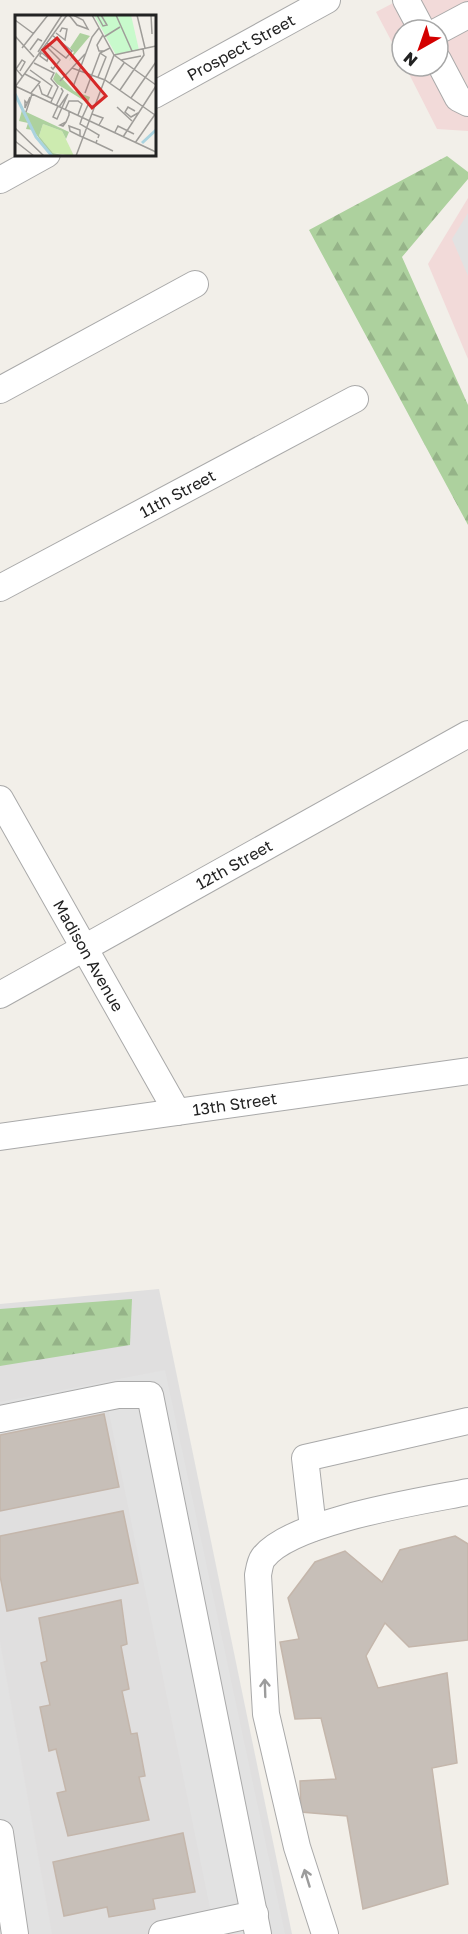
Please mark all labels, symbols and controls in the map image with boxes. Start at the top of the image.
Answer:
street label: Prospect Street [183,10,298,85]
inset map [15,15,156,156]
north arrow [390,18,450,78]
text: N [399,48,421,71]
street label: 11th Street [136,465,219,522]
street label: 12th Street [192,835,276,894]
street label: Madison Avenue [49,896,128,1015]
street label: 13th Street [191,1088,278,1120]
one-way arrow [259,1679,271,1699]
one-way arrow [301,1869,312,1888]

